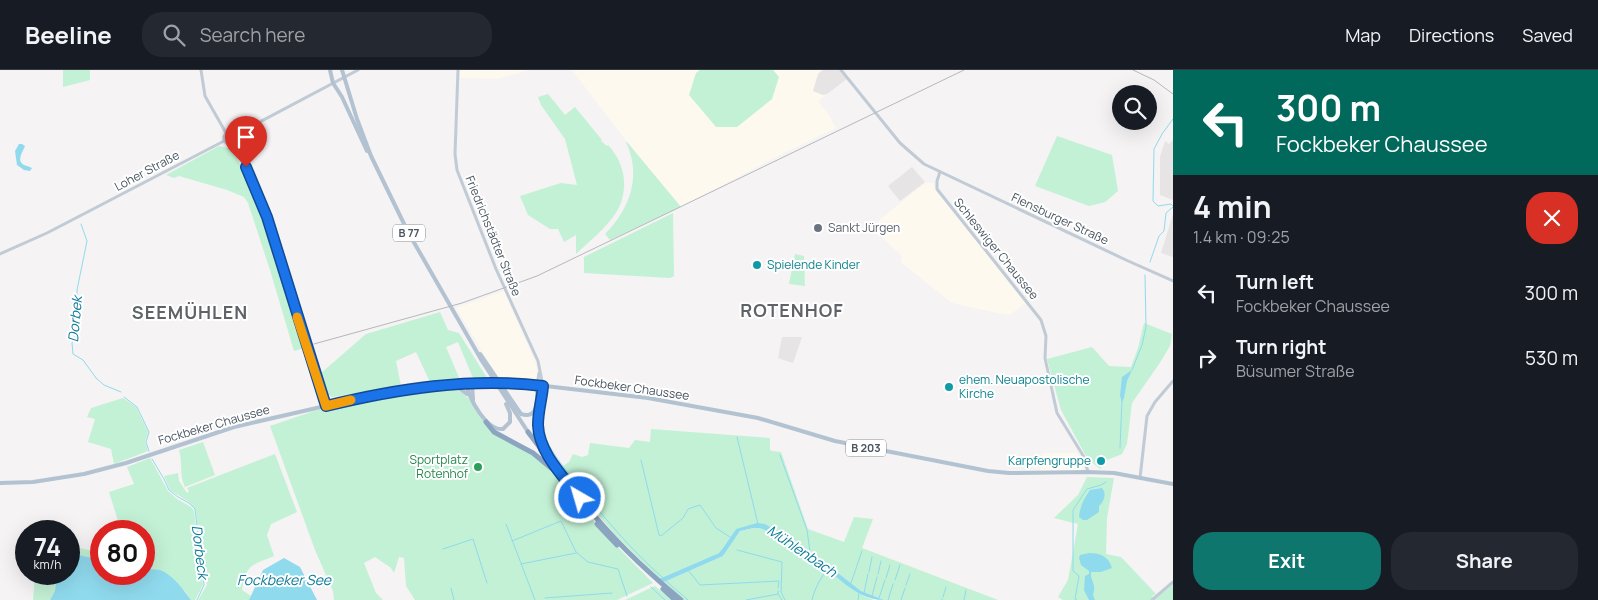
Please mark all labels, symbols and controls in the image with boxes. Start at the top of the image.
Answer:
search box [142,12,492,57]
text: Beeline [25,18,112,51]
icon: search [160,21,188,49]
text: Search here [200,22,305,48]
text: Map [1345,23,1381,47]
text: Directions [1409,23,1494,47]
text: Saved [1522,23,1573,47]
text: 300 m [1276,84,1381,132]
map controls [1112,85,1157,130]
button: search [1112,85,1157,130]
icon: left [1193,90,1258,155]
pin [225,116,267,167]
icon: arrive [232,123,260,151]
text: Fockbeker Chaussee [1276,129,1488,159]
street label: Loher Straße [111,146,182,195]
street label: Friedrichstädter Straße [462,173,525,299]
text: 4 min [1193,186,1271,227]
street label: Flensburger Straße [1009,189,1112,249]
button: close [1526,192,1578,244]
street label: Schleswiger Chaussee [950,194,1043,303]
place label: Sankt Jürgen [828,219,900,236]
marker: Sankt Jürgen [812,222,824,234]
road number: B 77 [393,224,425,242]
text: 1.4 km · 09:25 [1193,226,1290,248]
place label: Spielende Kinder [767,256,861,273]
marker: Spielende Kinder [751,259,763,271]
text: Turn left [1236,269,1314,295]
icon: left [1193,279,1221,307]
text: 300 m [1524,280,1578,306]
water label: Dorbek [63,293,86,343]
text: Fockbeker Chaussee [1236,295,1390,317]
district label: ROTENHOF [740,298,844,322]
district label: SEEMÜHLEN [132,300,248,324]
text: Turn right [1236,334,1326,360]
icon: right [1193,344,1221,372]
text: 530 m [1525,345,1578,371]
text: Büsumer Straße [1236,360,1355,382]
street label: Fockbeker Chaussee [574,371,690,404]
place label: ehem. Neuapostolische Kirche [959,371,1089,402]
marker: ehem. Neuapostolische Kirche [943,381,955,393]
street label: Fockbeker Chaussee [156,400,272,449]
road number: B 203 [846,439,886,456]
place label: Sportplatz Rotenhof [410,451,469,482]
place label: Karpfengruppe [1008,452,1091,469]
marker: Karpfengruppe [1095,455,1107,467]
marker: Sportplatz Rotenhof [472,461,484,473]
position arrow [553,471,605,523]
speed limit sign: 80 [90,520,155,585]
water label: Mühlenbach [764,520,841,581]
water label: Dorbeck [188,524,213,582]
text: 74 [34,529,61,564]
button: Exit [1193,532,1381,590]
button: Share [1391,532,1578,590]
text: km/h [34,556,61,573]
water label: Fockbeker See [237,570,332,589]

